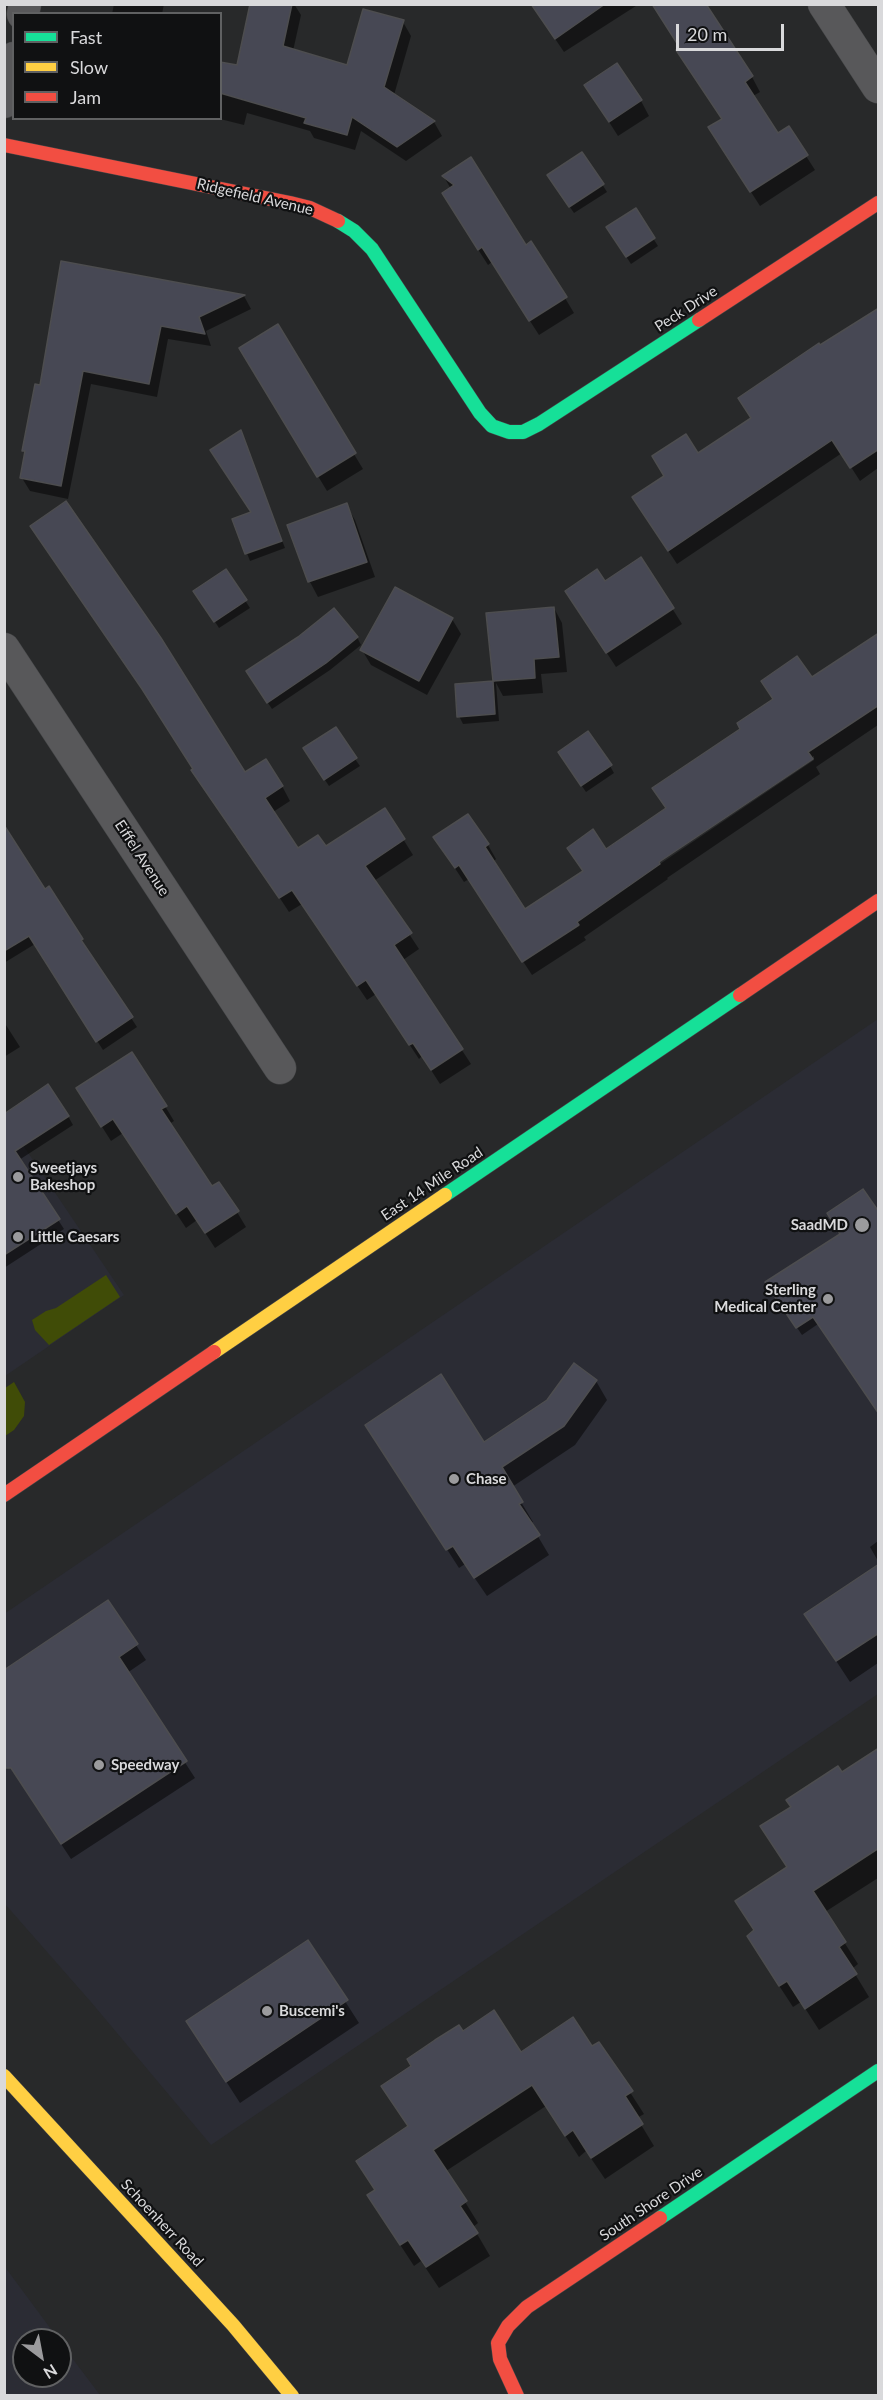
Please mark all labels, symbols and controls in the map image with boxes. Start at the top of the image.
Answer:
legend [12,12,222,120]
scale bar [679,12,787,50]
text: 20 m [687,23,727,45]
text: Fast [70,26,102,48]
text: Slow [70,56,108,78]
text: Jam [70,86,101,108]
street label: Ridgefield Avenue [195,175,315,219]
street label: Peck Drive [651,282,721,336]
street label: Eiffel Avenue [111,817,173,899]
street label: East 14 Mile Road [378,1143,486,1225]
place label: Sweetjays Bakeshop [30,1159,97,1194]
marker: Sweetjays Bakeshop [11,1170,25,1184]
place label: SaadMD [791,1216,848,1234]
marker: SaadMD [853,1216,871,1234]
place label: Little Caesars [30,1228,119,1246]
marker: Little Caesars [11,1230,25,1244]
place label: Sterling Medical Center [714,1281,816,1316]
marker: Sterling Medical Center [821,1292,835,1306]
place label: Chase [466,1470,507,1488]
marker: Chase [447,1472,461,1486]
place label: Speedway [111,1756,179,1774]
marker: Speedway [92,1758,106,1772]
place label: Buscemi's [279,2002,345,2020]
marker: Buscemi's [260,2004,274,2018]
street label: South Shore Drive [596,2163,706,2245]
street label: Schoenherr Road [117,2176,207,2270]
north arrow [12,2328,72,2388]
text: N [40,2361,61,2383]

